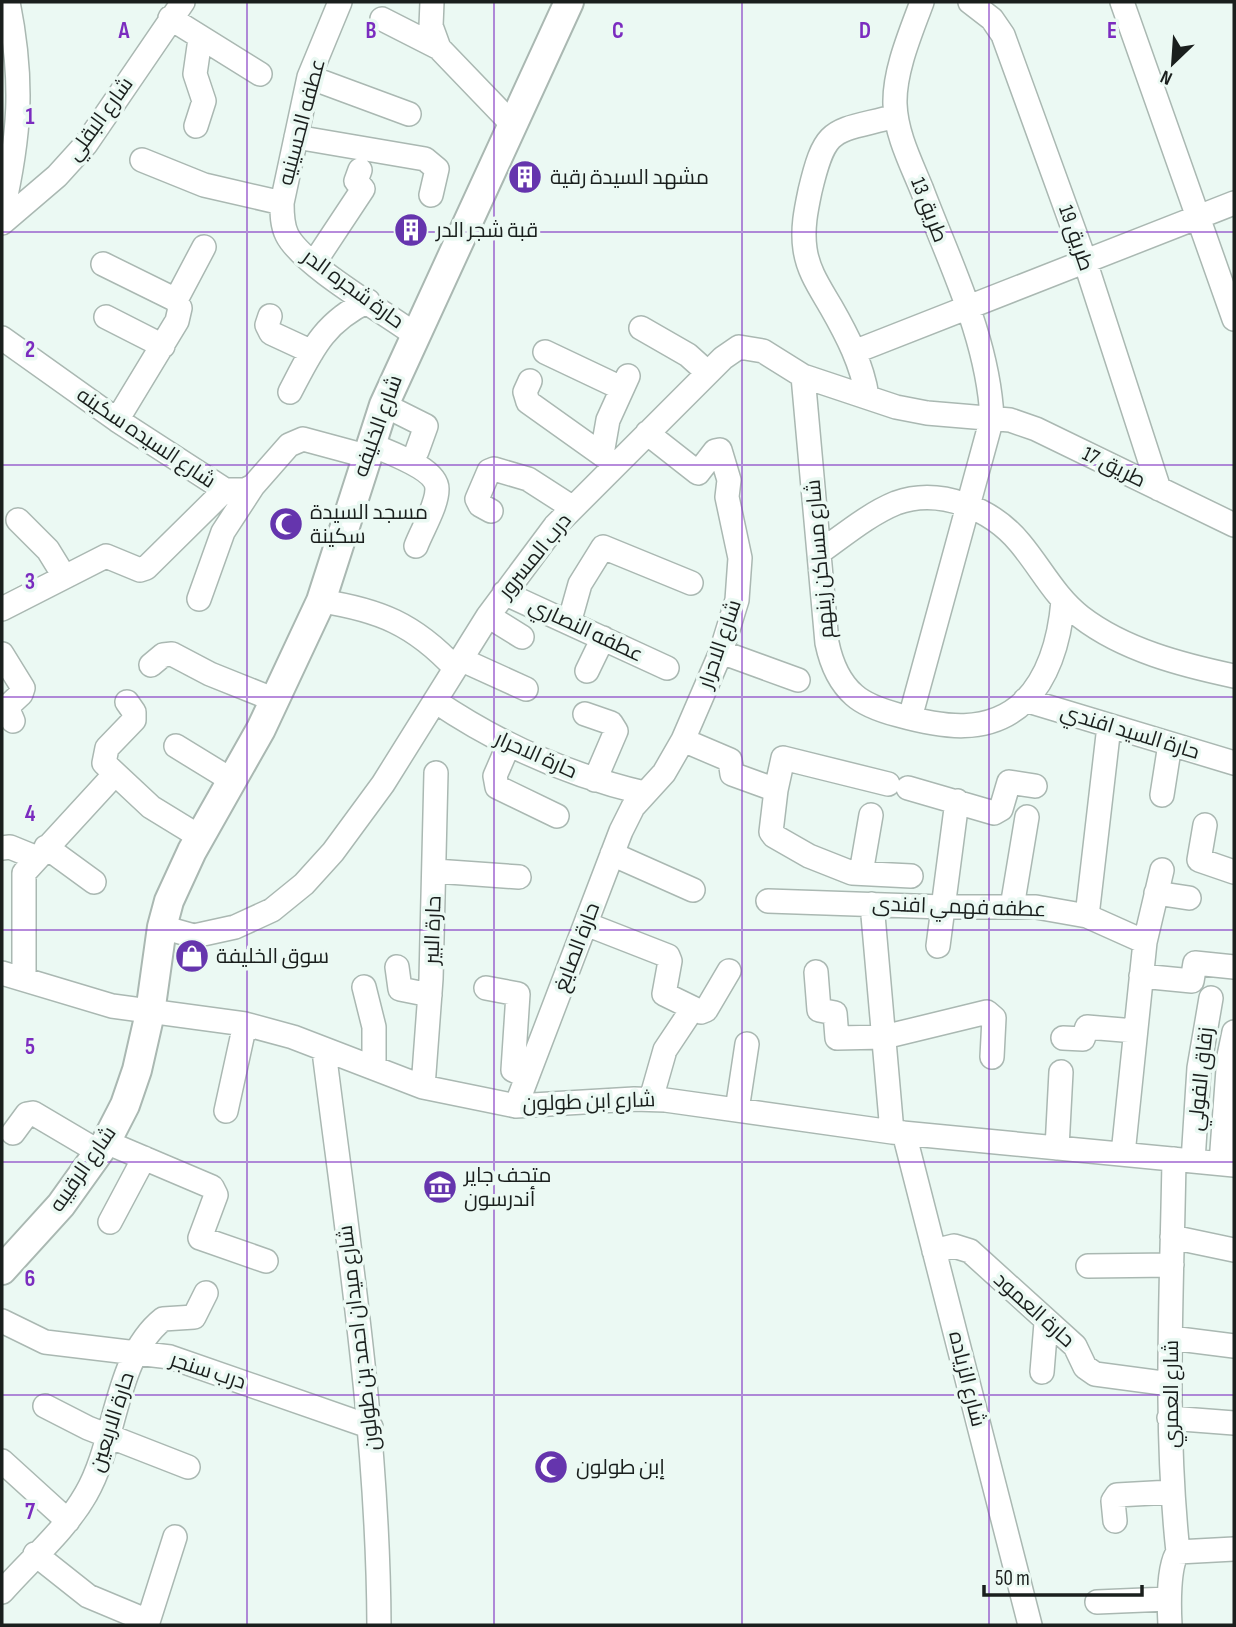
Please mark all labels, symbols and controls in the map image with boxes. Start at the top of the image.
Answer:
text: A [118,17,131,45]
text: B [366,17,377,45]
text: C [612,17,624,45]
text: D [859,17,871,45]
text: E [1107,17,1117,45]
north arrow [1138,28,1208,98]
street label: عطفه الحسينيه [273,56,331,188]
text: N [1157,64,1176,90]
street label: شارع البقلي [61,72,141,167]
text: 1 [25,103,35,131]
building icon: مشهد السيدة رقية [506,158,544,196]
place label: مشهد السيدة رقية [550,165,709,190]
street label: طريق 13 [905,174,953,246]
street label: طريق 19 [1053,202,1099,274]
building icon: قبة شجر الدر [392,211,430,249]
place label: قبة شجر الدر [435,218,538,243]
street label: حارة شجره الدر [297,243,409,334]
text: 2 [25,336,35,364]
street label: شارع الخليفه [348,372,409,481]
street label: شارع السيده سكينه [71,382,220,495]
street label: طريق 17 [1078,441,1150,493]
street label: شارع مساكن زينهم [801,478,840,640]
place label: مسجد السيدة سكينة [310,500,428,549]
mosque icon: مسجد السيدة سكينة [267,505,305,543]
street label: درب المسرور [493,508,577,604]
text: 3 [25,568,35,596]
street label: عطفه النصاري [524,593,647,670]
street label: شارع الاحرار [693,596,748,693]
street label: حارة السيد افندي [1057,699,1202,768]
street label: حارة الاحرار [490,725,581,784]
text: 4 [25,800,36,828]
street label: عطفه فهمي افندى [871,891,1047,926]
street label: حارة البير [419,895,447,966]
street label: حارة الصايغ [549,899,606,995]
shop icon: سوق الخليفة [173,937,211,975]
place label: سوق الخليفة [216,944,329,969]
street label: زقاق الفولي [1183,1026,1222,1132]
text: 5 [25,1033,35,1061]
street label: شارع ابن طولون [522,1087,656,1118]
street label: شارع الرقيبه [44,1121,122,1217]
place label: متحف جاير أندرسون [463,1163,552,1212]
museum icon: متحف جاير أندرسون [421,1168,459,1206]
street label: شارع ميدان احمد بن طولون [333,1224,386,1452]
text: 6 [25,1265,35,1293]
street label: حارة العمود [988,1267,1080,1353]
street label: شارع الزياده [942,1329,991,1430]
street label: شارع العمري [1159,1340,1187,1448]
street label: درب سنجر [166,1347,249,1395]
street label: حارة الاربعين [84,1369,140,1475]
mosque icon: إبن طولون [532,1448,570,1486]
place label: إبن طولون [576,1455,665,1480]
text: 7 [25,1498,35,1526]
scale bar [984,1554,1142,1598]
text: 50 m [995,1566,1030,1591]

